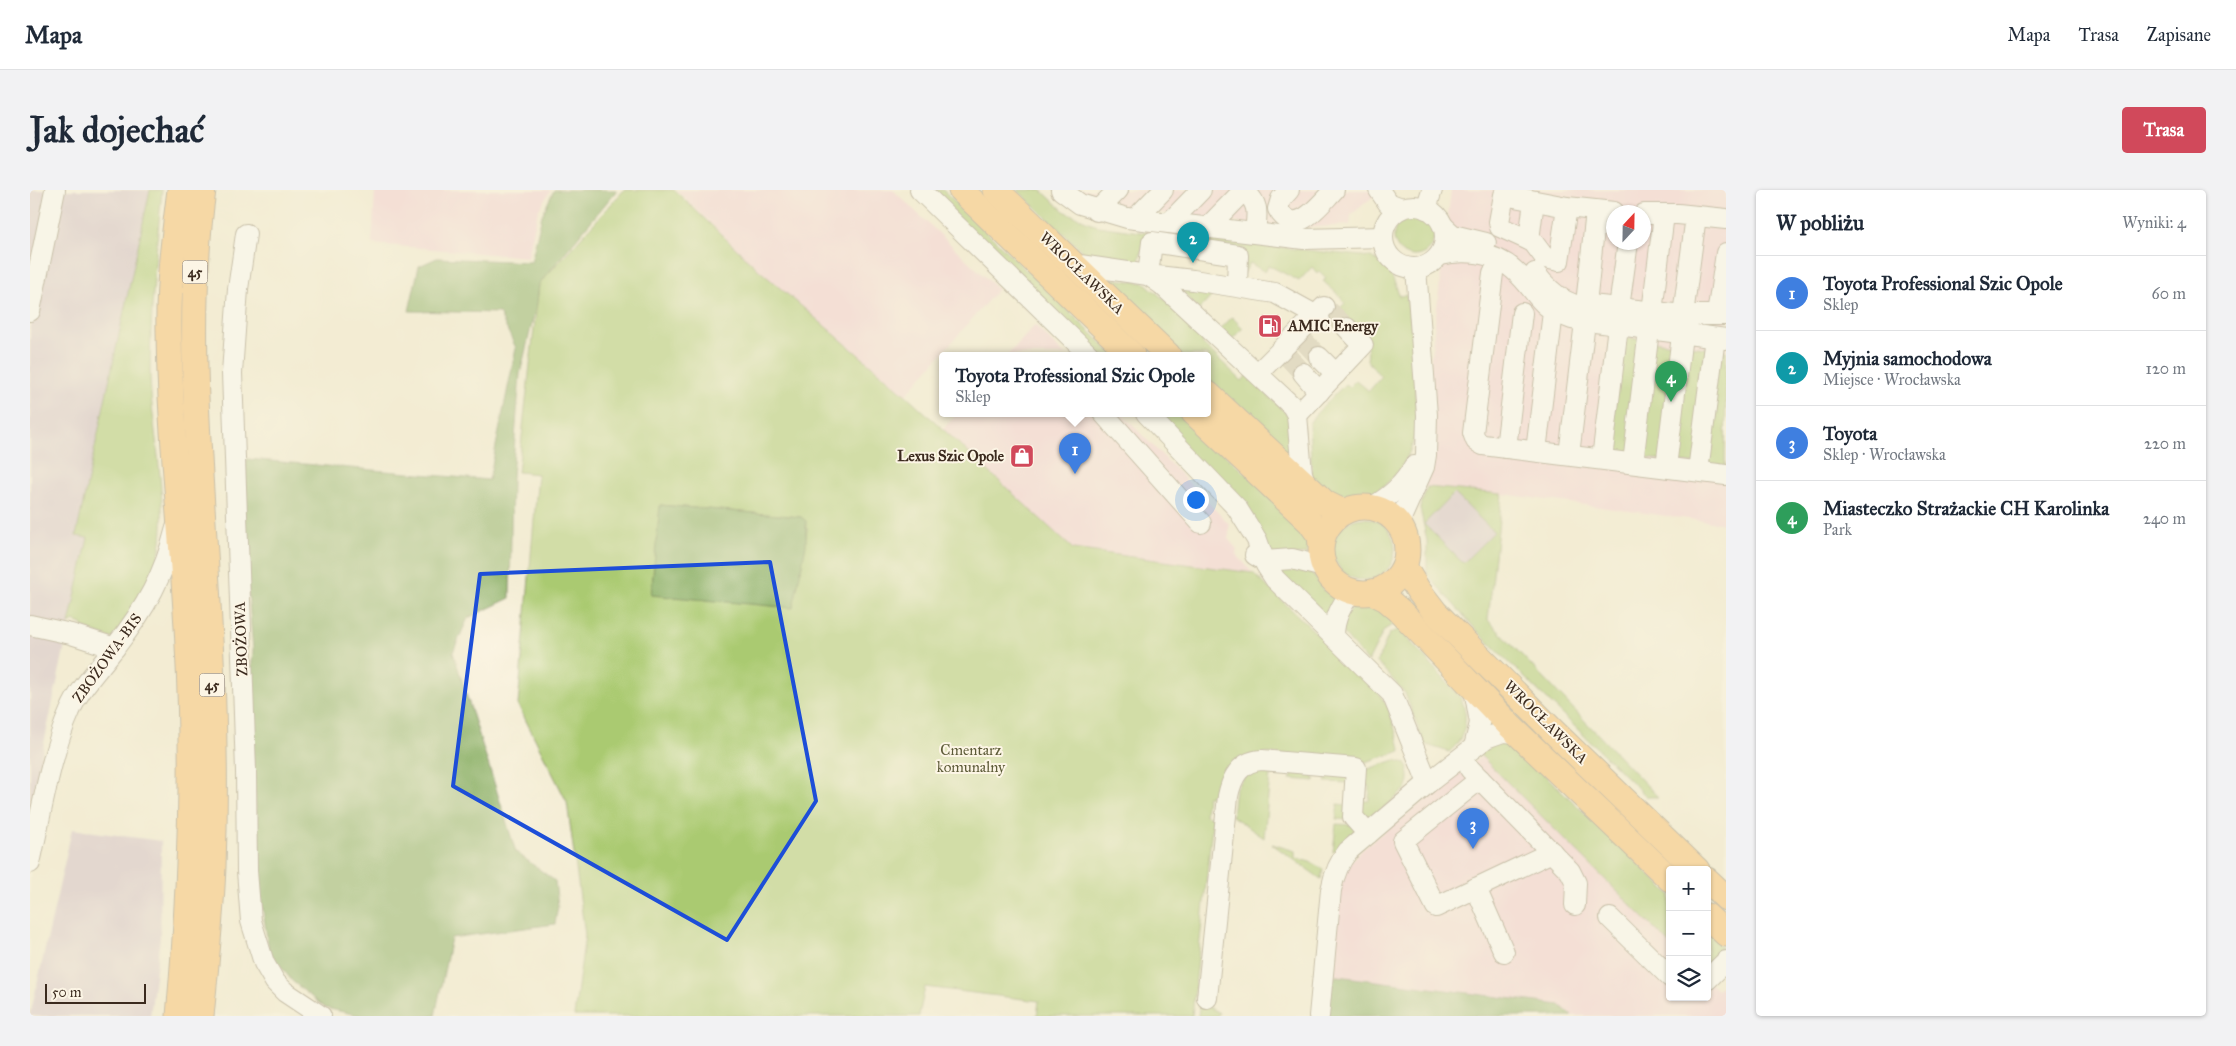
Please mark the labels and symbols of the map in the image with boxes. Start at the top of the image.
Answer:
north arrow [1606,205,1651,250]
pin: 2 [1177,222,1209,263]
street label: WROCŁAWSKA [1036,228,1128,318]
road number: 45 [182,260,208,284]
fuel station icon: AMIC Energy [1257,313,1283,339]
place label: AMIC Energy [1287,317,1379,336]
pin: 4 [1655,361,1687,402]
pin: 1 [1059,433,1091,474]
shop icon: Lexus Szic Opole [1009,443,1035,469]
place label: Lexus Szic Opole [897,447,1005,466]
your location [1183,487,1209,513]
street label: ZBOŻOWA [231,601,251,677]
street label: ZBOŻOWA-BIS [69,610,145,706]
road number: 45 [200,674,224,696]
street label: WROCŁAWSKA [1501,677,1591,767]
park label: Cmentarz komunalny [937,741,1006,776]
pin: 3 [1457,808,1489,849]
scale bar [45,981,146,1004]

